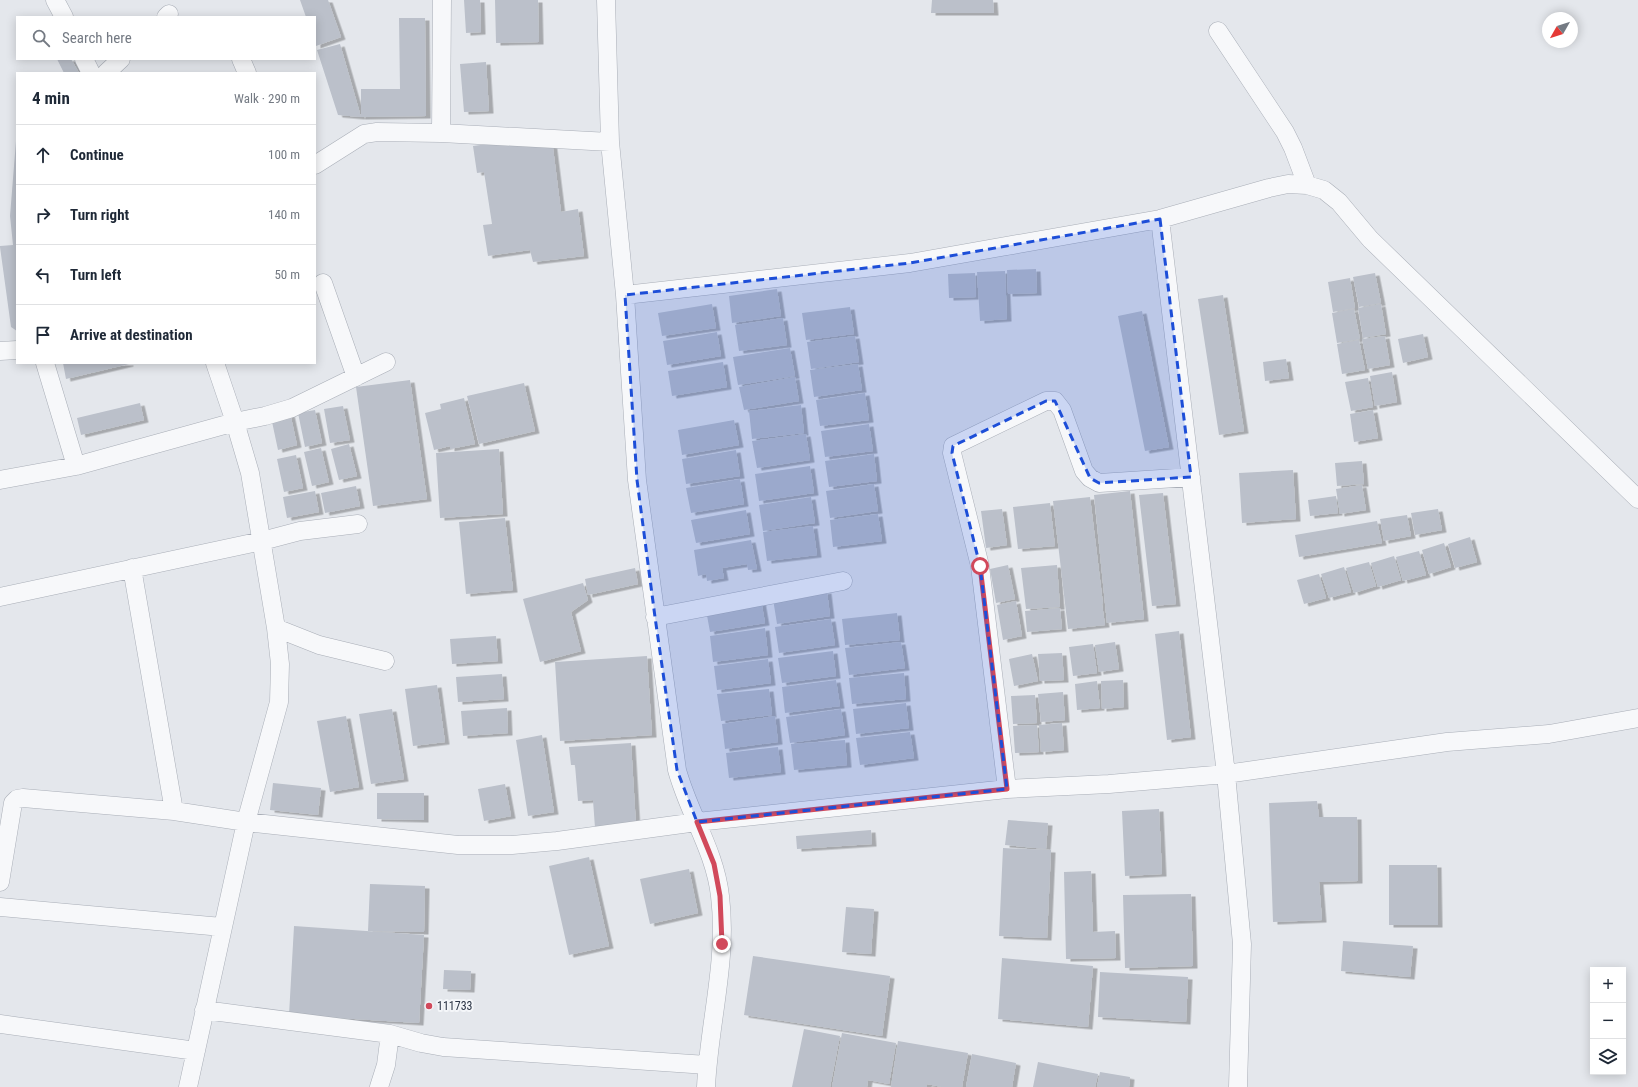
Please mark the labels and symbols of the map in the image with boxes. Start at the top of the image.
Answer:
north arrow [1542,12,1578,48]
route start [971,557,989,575]
route end [713,935,731,953]
place label: 111733 [437,999,473,1013]
marker: 111733 [424,1001,434,1011]

